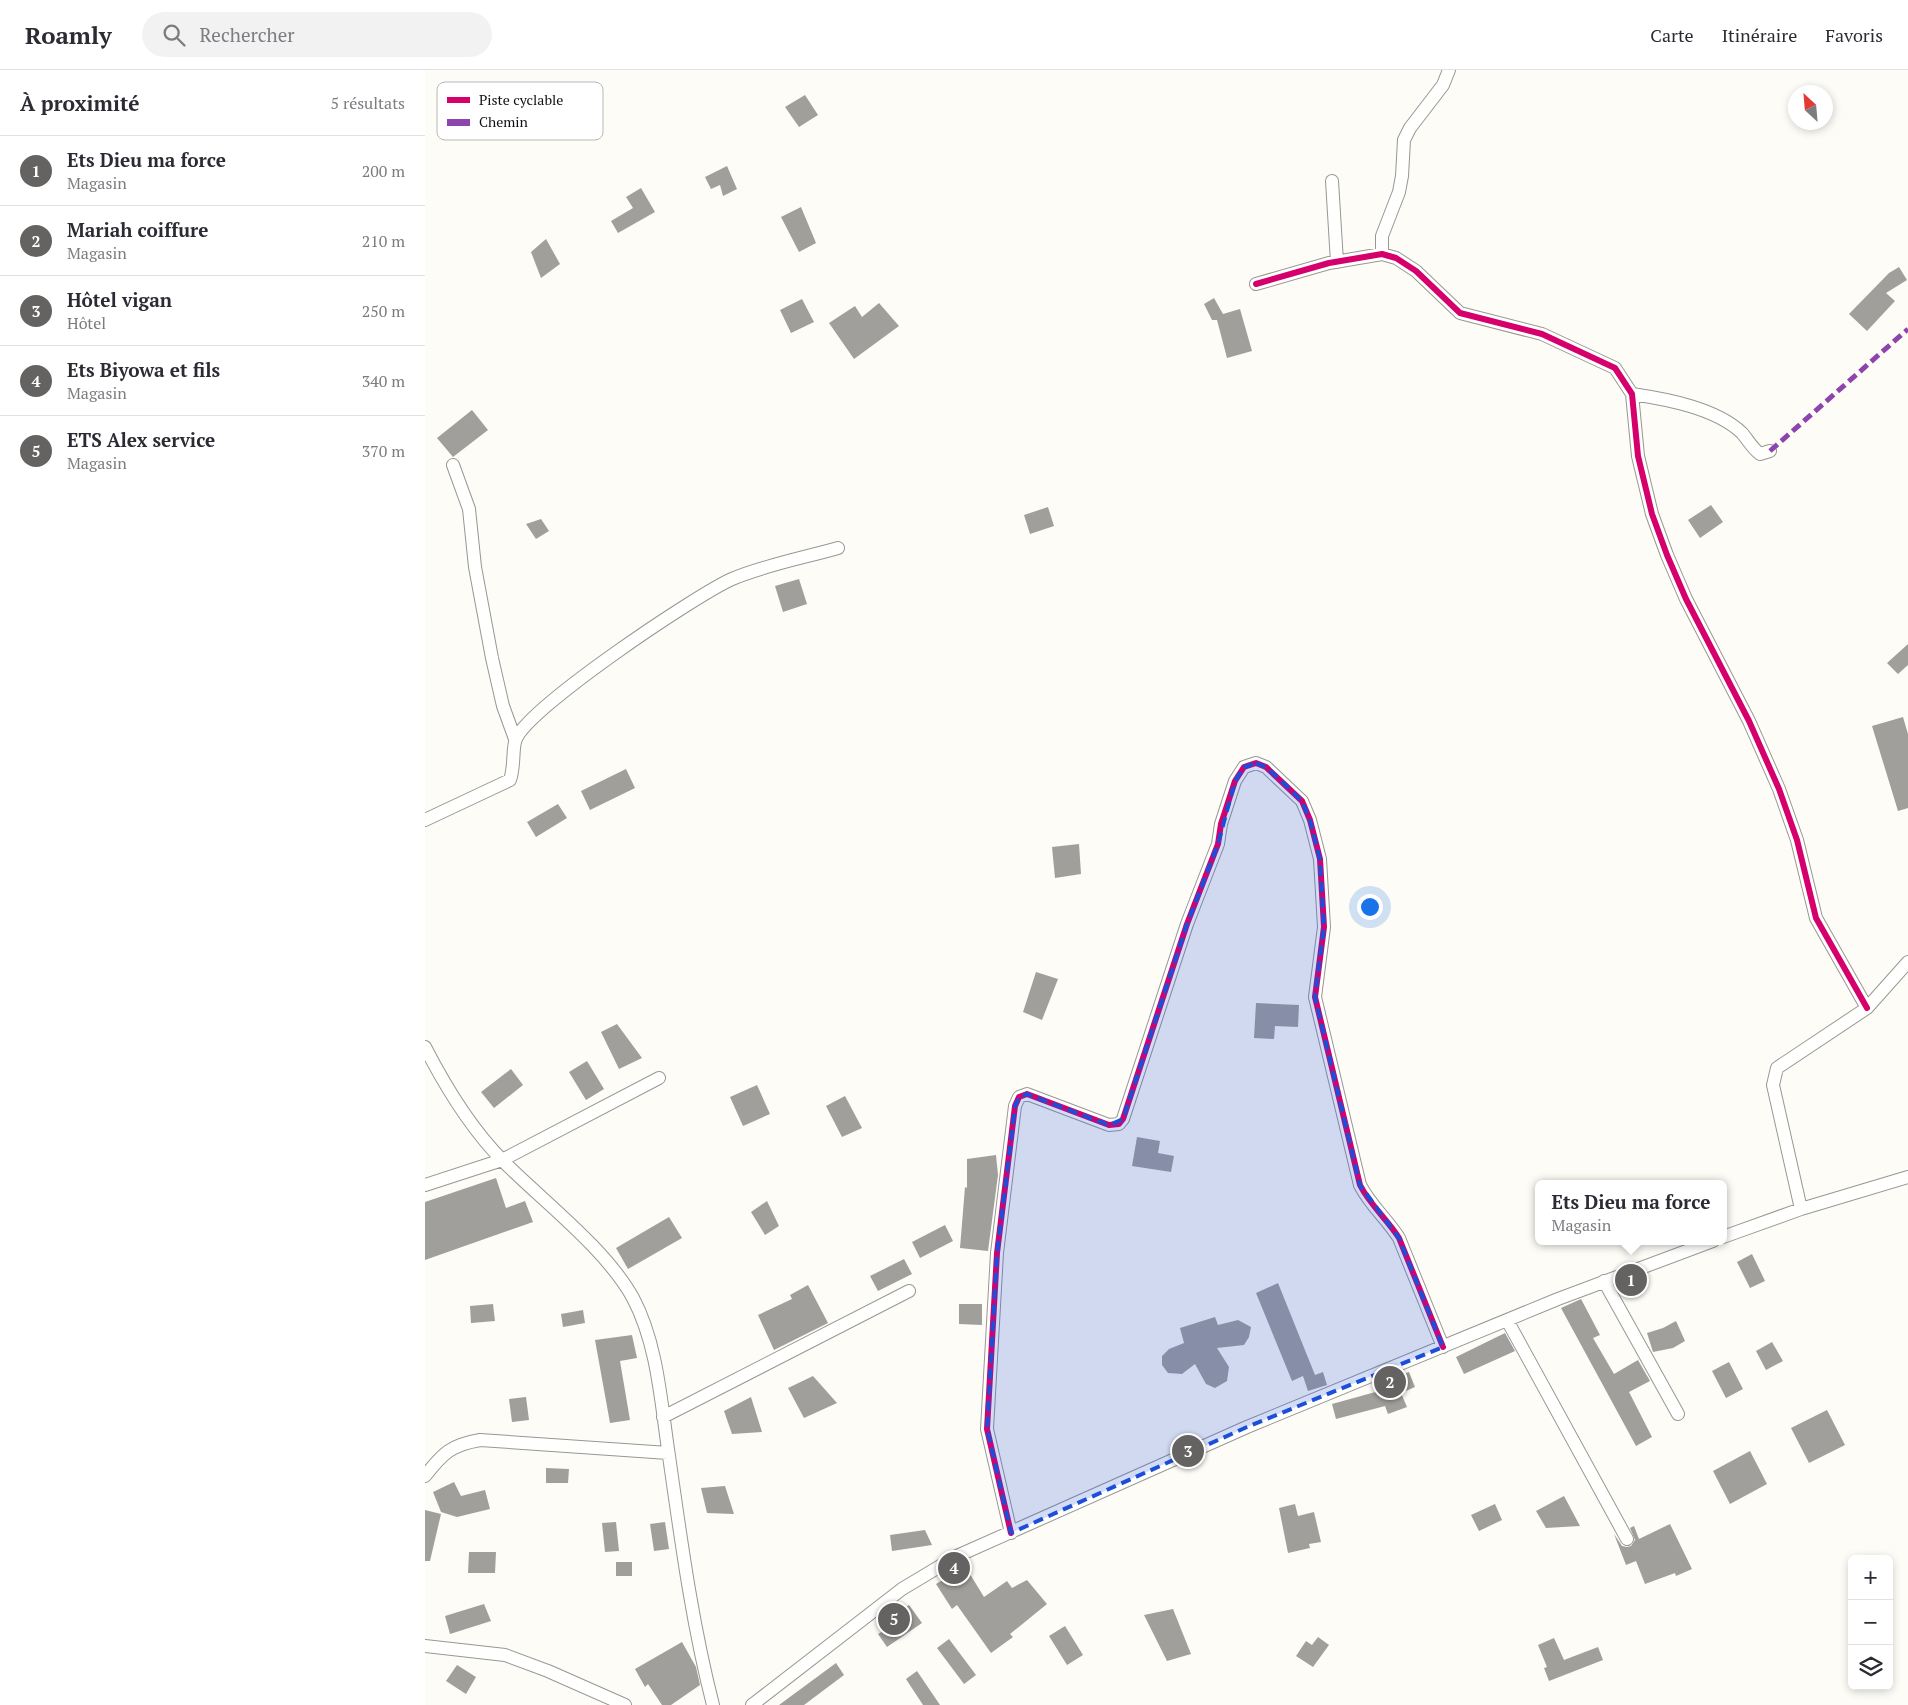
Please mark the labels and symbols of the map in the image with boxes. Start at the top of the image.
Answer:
legend [437,82,603,140]
north arrow [1788,85,1833,130]
text: Piste cyclable [479,90,563,109]
text: Chemin [479,112,529,131]
your location [1357,894,1383,920]
pin: 1 [1615,1261,1647,1299]
pin: 2 [1374,1363,1406,1401]
pin: 3 [1172,1432,1204,1470]
pin: 4 [938,1549,970,1587]
pin: 5 [878,1600,910,1638]

